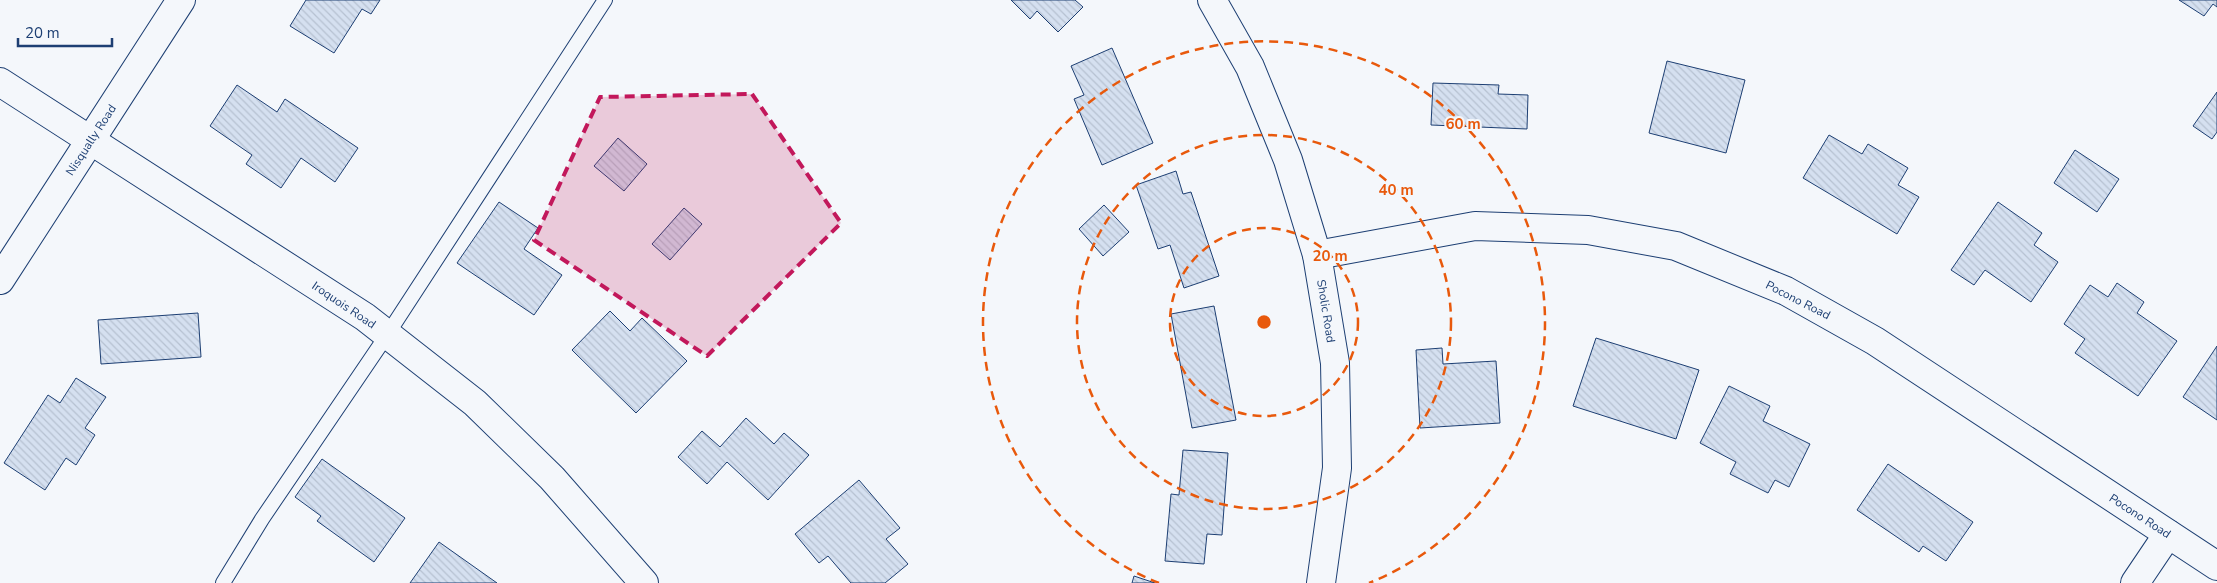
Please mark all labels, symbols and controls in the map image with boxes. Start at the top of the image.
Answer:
scale bar [18,15,111,47]
text: 20 m [25,23,60,43]
street label: Nisqually Road [62,101,120,179]
text: 60 m [1445,114,1481,134]
text: 40 m [1378,180,1414,200]
text: 20 m [1312,246,1348,266]
street label: Pocono Road [1763,277,1833,323]
street label: Iroquois Road [309,278,379,332]
street label: Sholic Road [1313,278,1339,344]
centre of rings [1255,313,1273,331]
street label: Pocono Road [2106,490,2174,542]

